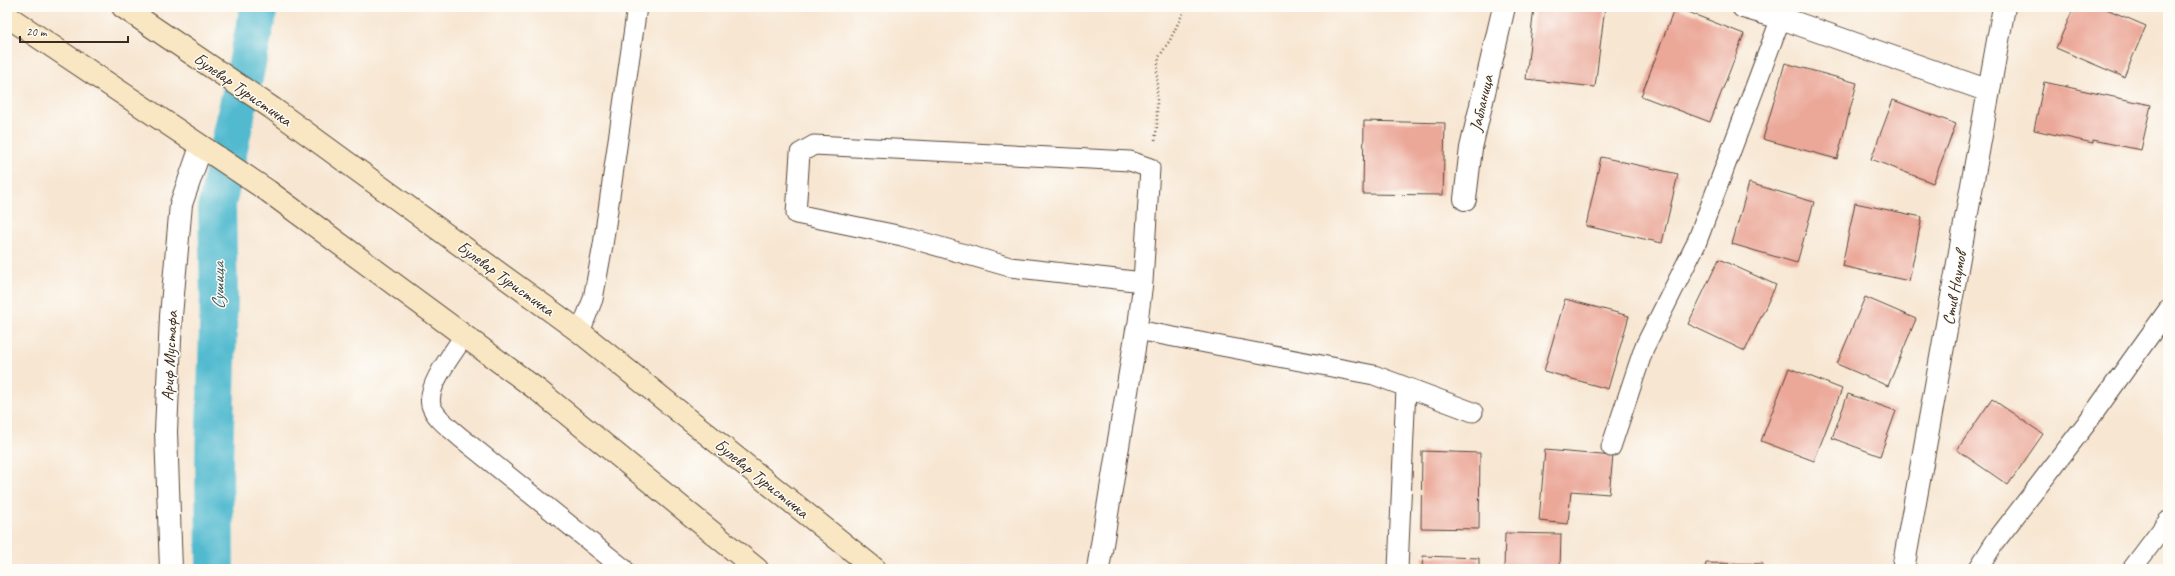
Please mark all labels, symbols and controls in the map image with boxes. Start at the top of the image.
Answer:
scale bar [20,18,128,44]
text: 20 m [26,24,48,40]
street label: Булевар Туристичка [190,48,297,132]
street label: Јабланица [1465,71,1498,134]
street label: Булевар Туристичка [453,236,560,322]
street label: Стив Наумов [1938,246,1972,327]
water label: Сушица [207,260,229,310]
street label: Ариф Мустафа [157,309,182,402]
street label: Булевар Туристичка [710,434,814,524]

